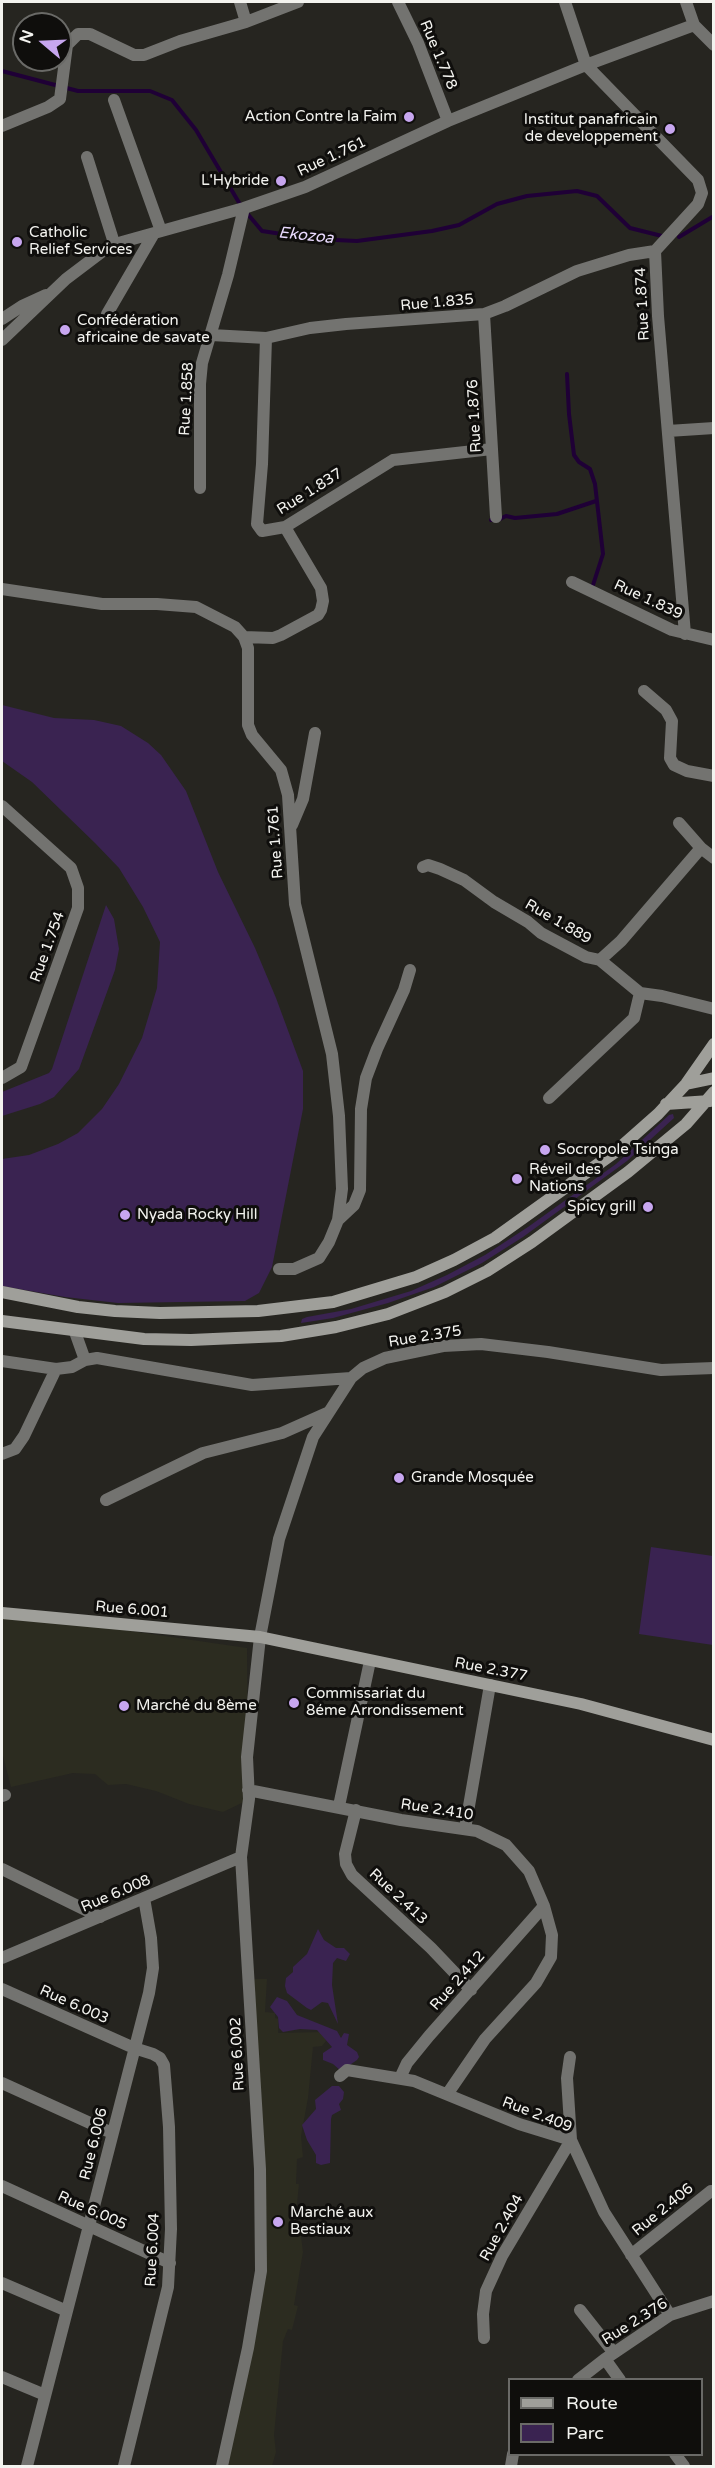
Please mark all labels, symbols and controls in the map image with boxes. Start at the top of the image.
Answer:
north arrow [12,12,72,72]
street label: Rue 1.778 [415,18,461,92]
text: N [15,27,38,46]
place label: Action Contre la Faim [244,108,397,126]
marker: Action Contre la Faim [402,110,416,124]
place label: Institut panafricain de developpement [524,111,658,146]
marker: Institut panafricain de developpement [663,122,677,136]
street label: Rue 1.761 [295,133,369,181]
place label: L'Hybride [201,172,269,190]
marker: L'Hybride [274,174,288,188]
place label: Catholic Relief Services [29,224,133,259]
water label: Ekozoa [278,224,334,248]
marker: Catholic Relief Services [10,235,24,249]
street label: Rue 1.874 [632,267,654,341]
street label: Rue 1.835 [400,291,474,315]
place label: Confédération africaine de savate [77,312,210,347]
marker: Confédération africaine de savate [58,323,72,337]
street label: Rue 1.858 [176,362,198,436]
street label: Rue 1.876 [464,379,486,453]
street label: Rue 1.837 [274,465,346,519]
street label: Rue 1.839 [611,576,685,624]
street label: Rue 1.761 [264,805,288,879]
street label: Rue 1.889 [522,896,594,948]
street label: Rue 1.754 [27,909,69,985]
place label: Socropole Tsinga [557,1141,679,1159]
marker: Socropole Tsinga [538,1143,552,1157]
place label: Réveil des Nations [529,1161,601,1196]
marker: Réveil des Nations [510,1172,524,1186]
place label: Spicy grill [567,1198,636,1216]
marker: Spicy grill [641,1200,655,1214]
place label: Nyada Rocky Hill [137,1206,257,1224]
marker: Nyada Rocky Hill [118,1208,132,1222]
street label: Rue 2.375 [387,1322,463,1352]
place label: Grande Mosquée [411,1469,534,1487]
marker: Grande Mosquée [392,1471,406,1485]
street label: Rue 6.001 [94,1598,170,1622]
street label: Rue 2.377 [453,1654,529,1686]
place label: Commissariat du 8éme Arrondissement [306,1685,464,1720]
marker: Commissariat du 8éme Arrondissement [287,1696,301,1710]
place label: Marché du 8ème [136,1697,257,1715]
marker: Marché du 8ème [117,1699,131,1713]
street label: Rue 2.410 [399,1795,475,1825]
street label: Rue 2.413 [365,1865,431,1929]
street label: Rue 6.008 [79,1871,153,1917]
street label: Rue 2.412 [427,1948,489,2014]
street label: Rue 6.003 [37,1982,111,2028]
street label: Rue 6.002 [227,2017,249,2091]
street label: Rue 2.409 [499,2093,575,2137]
street label: Rue 6.006 [76,2106,112,2182]
street label: Rue 2.406 [629,2180,697,2240]
street label: Rue 6.005 [55,2188,129,2234]
street label: Rue 2.404 [476,2192,528,2264]
place label: Marché aux Bestiaux [290,2204,373,2239]
street label: Rue 6.004 [142,2213,164,2287]
marker: Marché aux Bestiaux [271,2215,285,2229]
street label: Rue 2.376 [599,2295,671,2349]
legend [508,2378,703,2456]
text: Route [566,2392,618,2414]
text: Parc [566,2422,604,2444]

